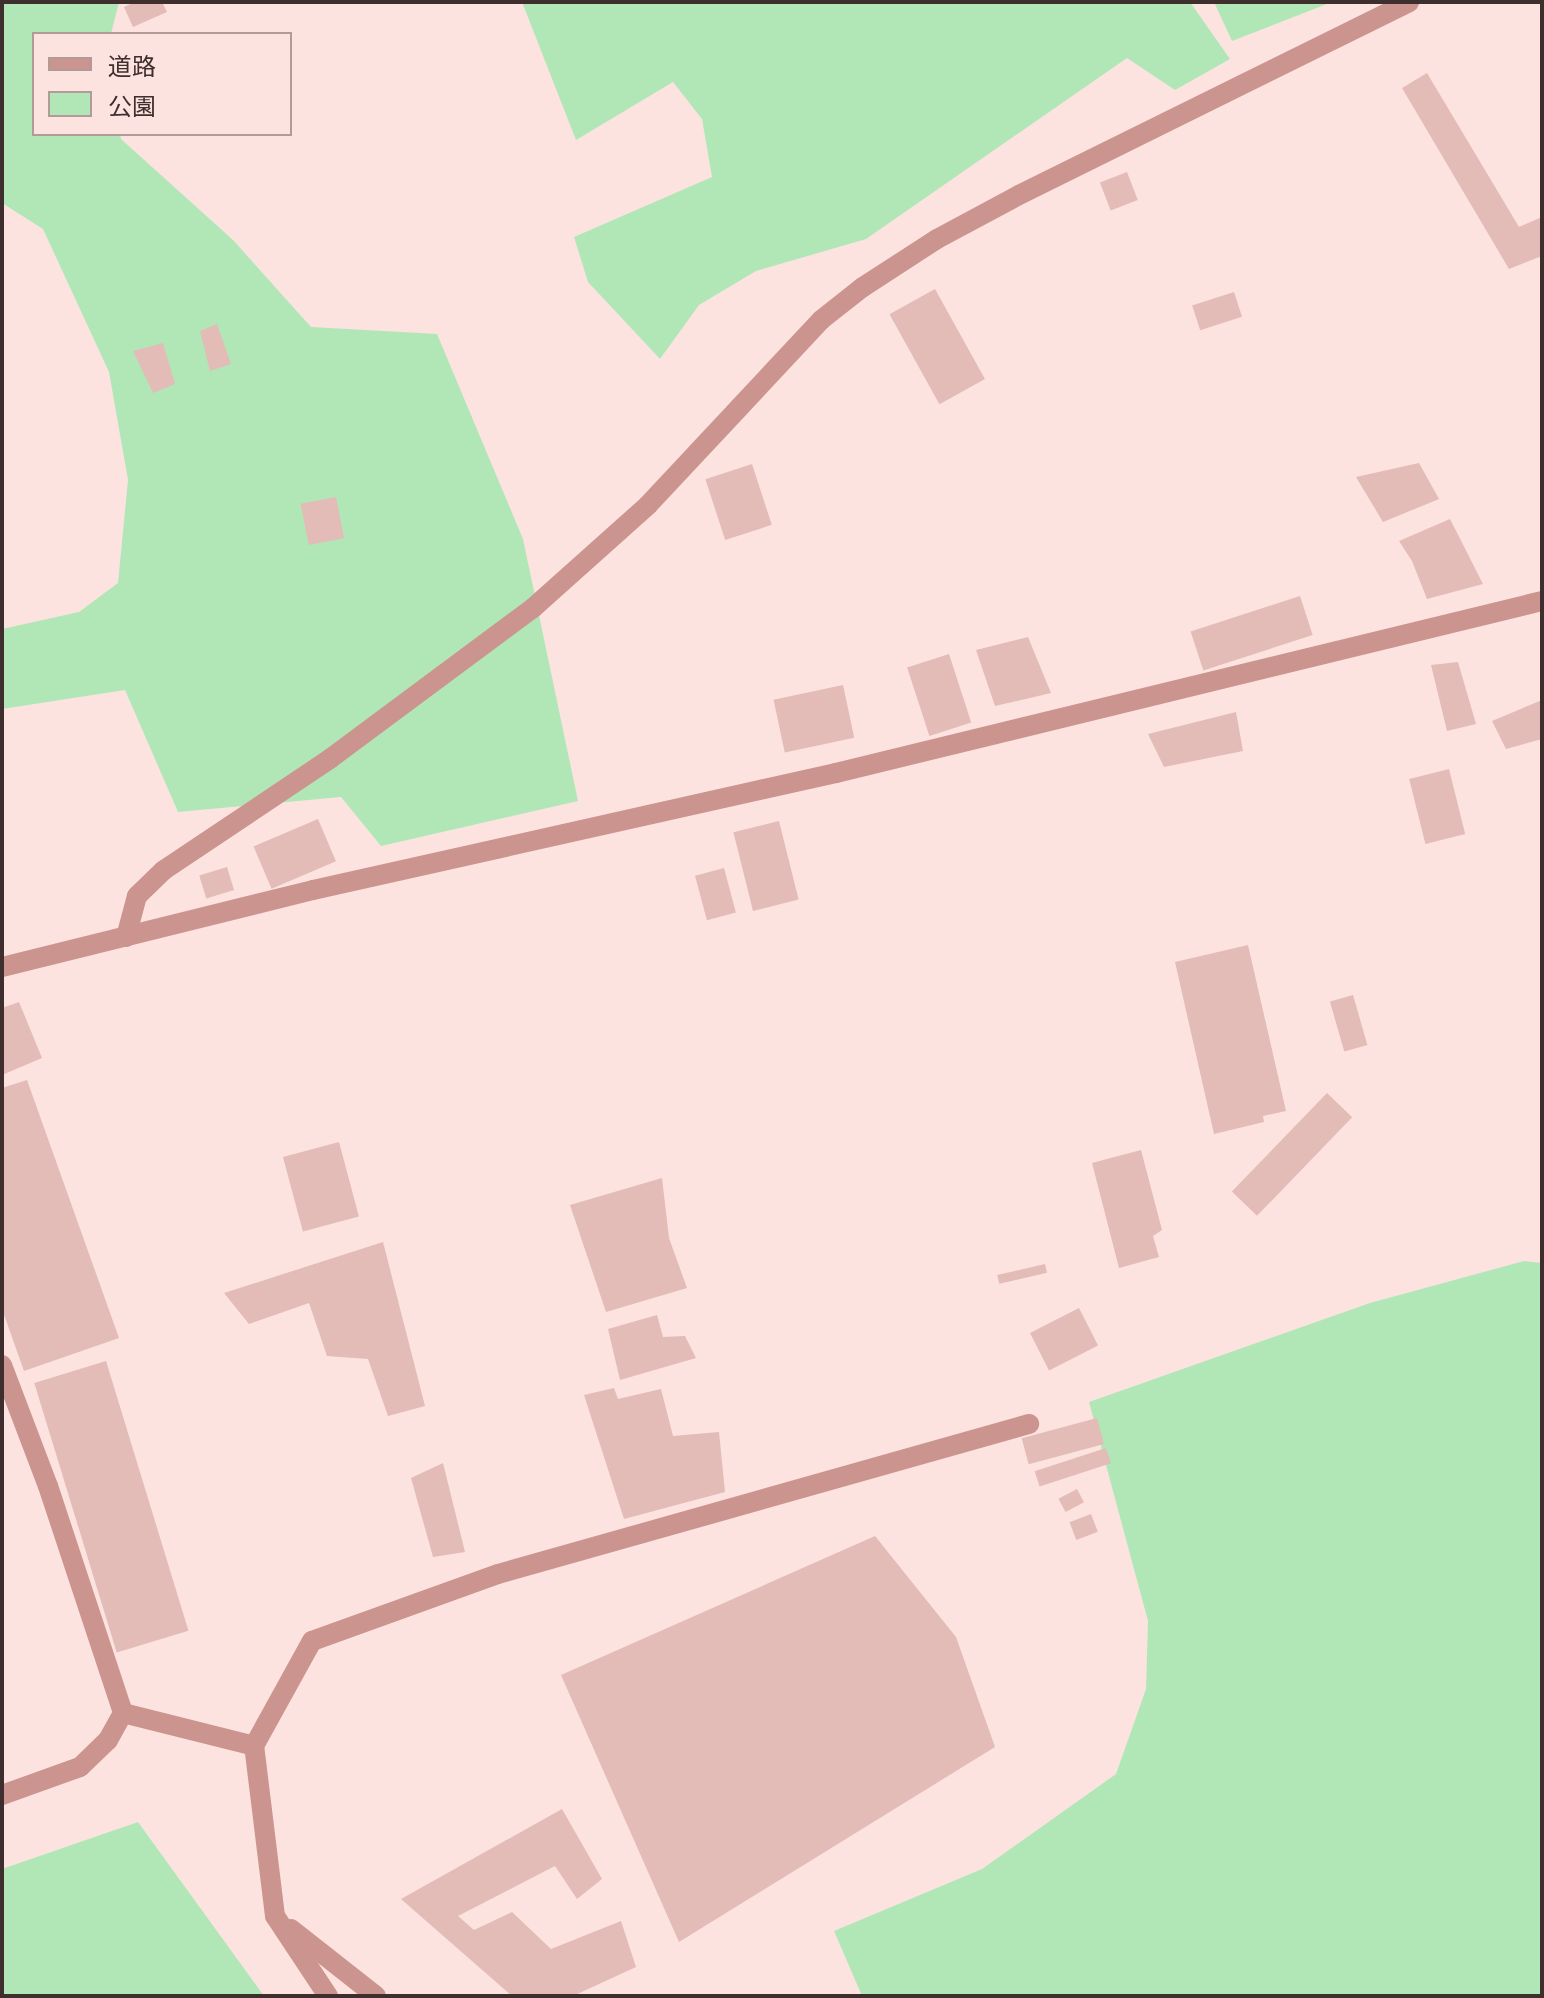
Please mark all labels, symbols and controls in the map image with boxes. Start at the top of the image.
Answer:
legend [32,32,292,136]
text: 道路 [108,49,156,82]
text: 公園 [108,89,156,122]

